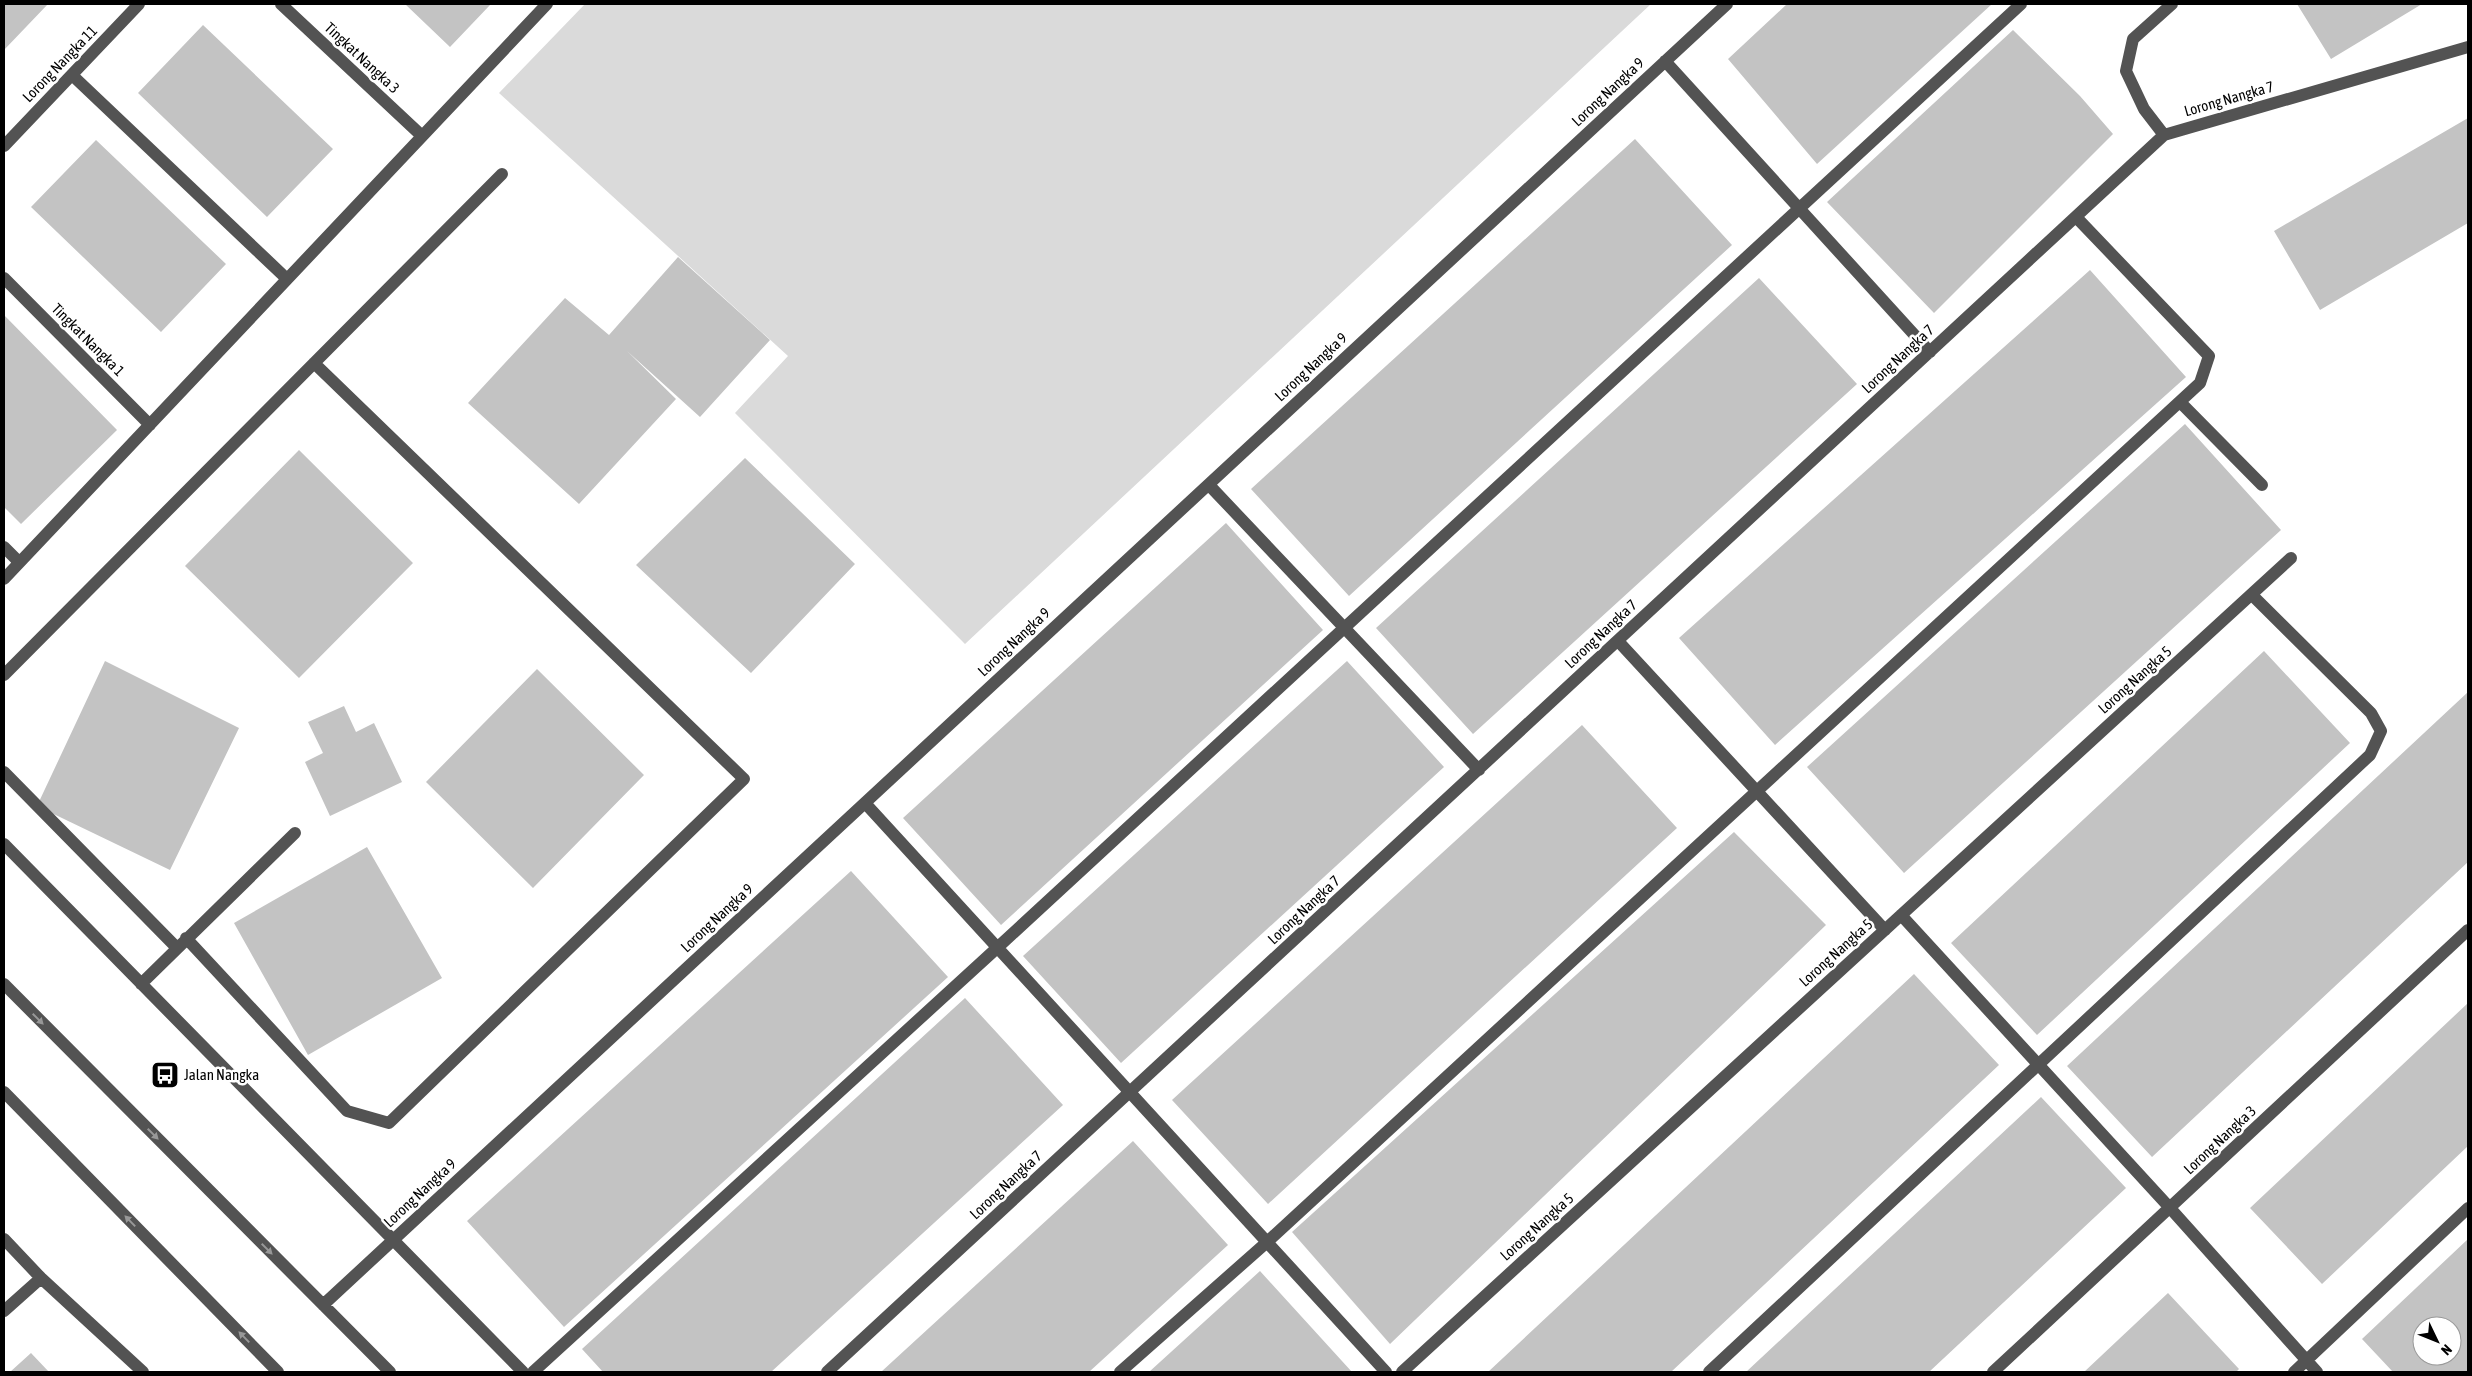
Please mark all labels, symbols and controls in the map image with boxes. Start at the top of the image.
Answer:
street label: Tingkat Nangka 3 [322,19,403,96]
street label: Lorong Nangka 11 [19,22,100,105]
street label: Lorong Nangka 9 [1568,54,1647,129]
street label: Lorong Nangka 7 [2182,78,2276,119]
street label: Tingkat Nangka 1 [49,300,128,379]
street label: Lorong Nangka 7 [1858,321,1937,396]
street label: Lorong Nangka 9 [1271,329,1350,404]
street label: Lorong Nangka 7 [1561,596,1640,671]
street label: Lorong Nangka 9 [974,604,1053,679]
street label: Lorong Nangka 5 [2095,642,2175,717]
street label: Lorong Nangka 7 [1264,872,1343,947]
street label: Lorong Nangka 9 [677,880,756,955]
street label: Lorong Nangka 5 [1796,915,1876,990]
one-way arrow [32,1013,44,1025]
bus stop icon: Jalan Nangka [150,1060,180,1090]
place label: Jalan Nangka [184,1066,259,1083]
street label: Lorong Nangka 3 [2180,1102,2259,1177]
one-way arrow [147,1128,159,1140]
street label: Lorong Nangka 7 [966,1147,1045,1222]
street label: Lorong Nangka 9 [380,1155,459,1230]
street label: Lorong Nangka 5 [1497,1189,1577,1264]
one-way arrow [124,1215,136,1227]
one-way arrow [261,1243,273,1255]
north arrow [2412,1316,2462,1366]
one-way arrow [238,1332,250,1344]
text: N [2438,1341,2455,1358]

